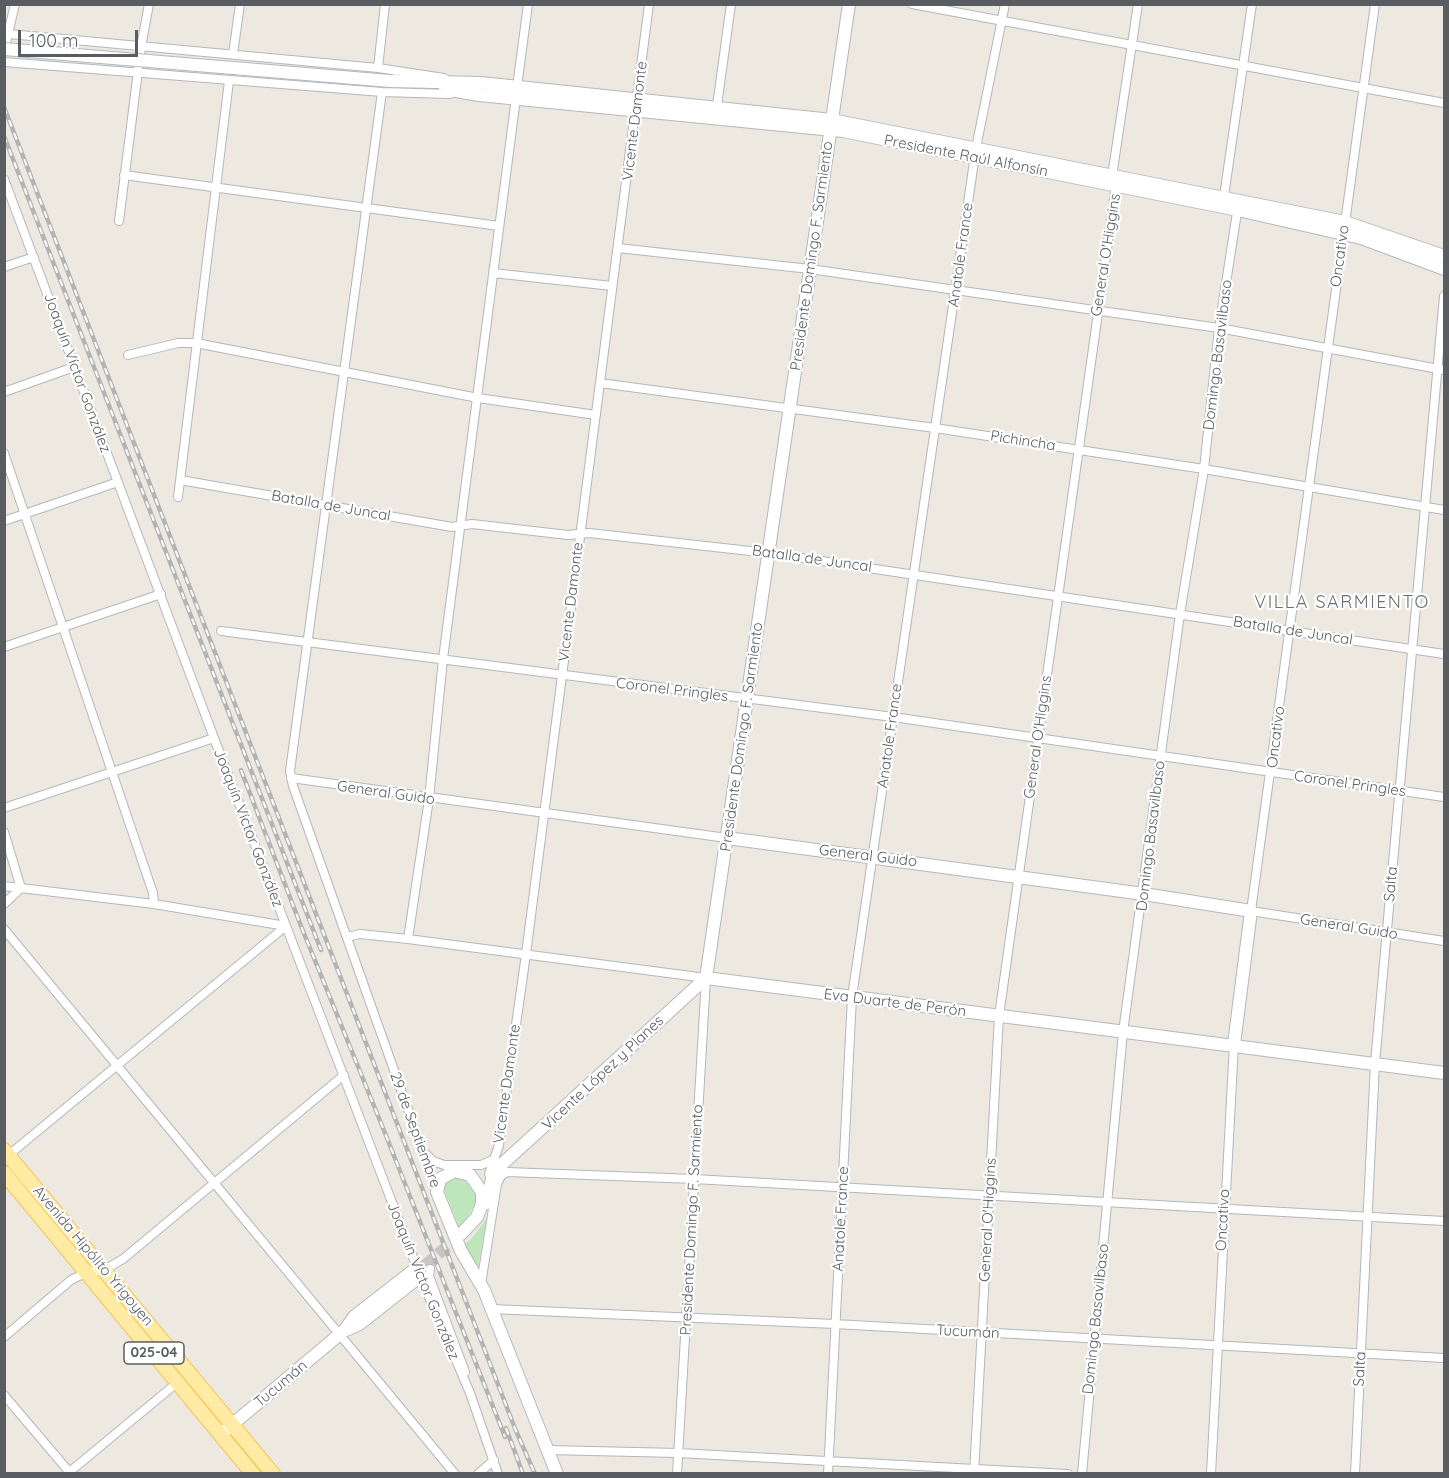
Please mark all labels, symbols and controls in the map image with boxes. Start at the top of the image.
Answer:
scale bar [21,18,141,56]
text: 100 m [29,29,78,52]
street label: Vicente Damonte [619,60,651,182]
street label: Presidente Raúl Alfonsín [882,131,1050,181]
street label: Presidente Domingo F. Sarmiento [787,140,837,372]
street label: General O'Higgins [1087,192,1125,318]
street label: Anatole France [945,202,977,308]
street label: Oncativo [1327,224,1353,288]
street label: Domingo Basavilbaso [1200,279,1236,431]
street label: Joaquín Víctor González [40,291,114,455]
street label: Pichincha [989,427,1057,455]
street label: Batalla de Juncal [270,487,392,525]
street label: Vicente Damonte [555,541,587,663]
street label: Batalla de Juncal [751,542,873,576]
district label: VILLA SARMIENTO [1254,592,1430,614]
street label: Batalla de Juncal [1232,613,1354,649]
street label: Presidente Domingo F. Sarmiento [717,621,767,853]
street label: Coronel Pringles [615,674,729,706]
street label: General O'Higgins [1020,674,1056,800]
street label: Anatole France [874,683,906,789]
street label: Oncativo [1263,705,1289,769]
street label: Joaquín Víctor González [209,746,287,910]
street label: Domingo Basavilbaso [1133,760,1169,912]
street label: Coronel Pringles [1293,767,1407,801]
street label: General Guido [336,777,436,809]
street label: General Guido [818,841,918,871]
street label: Salta [1381,866,1401,902]
street label: General Guido [1299,910,1399,944]
street label: Eva Duarte de Perón [823,985,967,1021]
street label: Vicente López y Planes [538,1012,668,1134]
street label: Vicente Damonte [490,1023,524,1145]
street label: 29 de Septiembre [386,1070,444,1190]
street label: Presidente Domingo F. Sarmiento [677,1104,707,1336]
street label: General O'Higgins [976,1157,1000,1283]
street label: Anatole France [829,1166,853,1272]
street label: Avenida Hipólito Yrigoyen [29,1182,157,1330]
street label: Oncativo [1212,1188,1234,1252]
street label: Joaquín Víctor González [383,1199,463,1363]
street label: Domingo Basavilbaso [1079,1243,1113,1395]
street label: Tucumán [936,1321,1000,1343]
road number: 025-04 [124,1342,184,1364]
street label: Salta [1350,1351,1370,1387]
street label: Tucumán [251,1357,311,1411]

